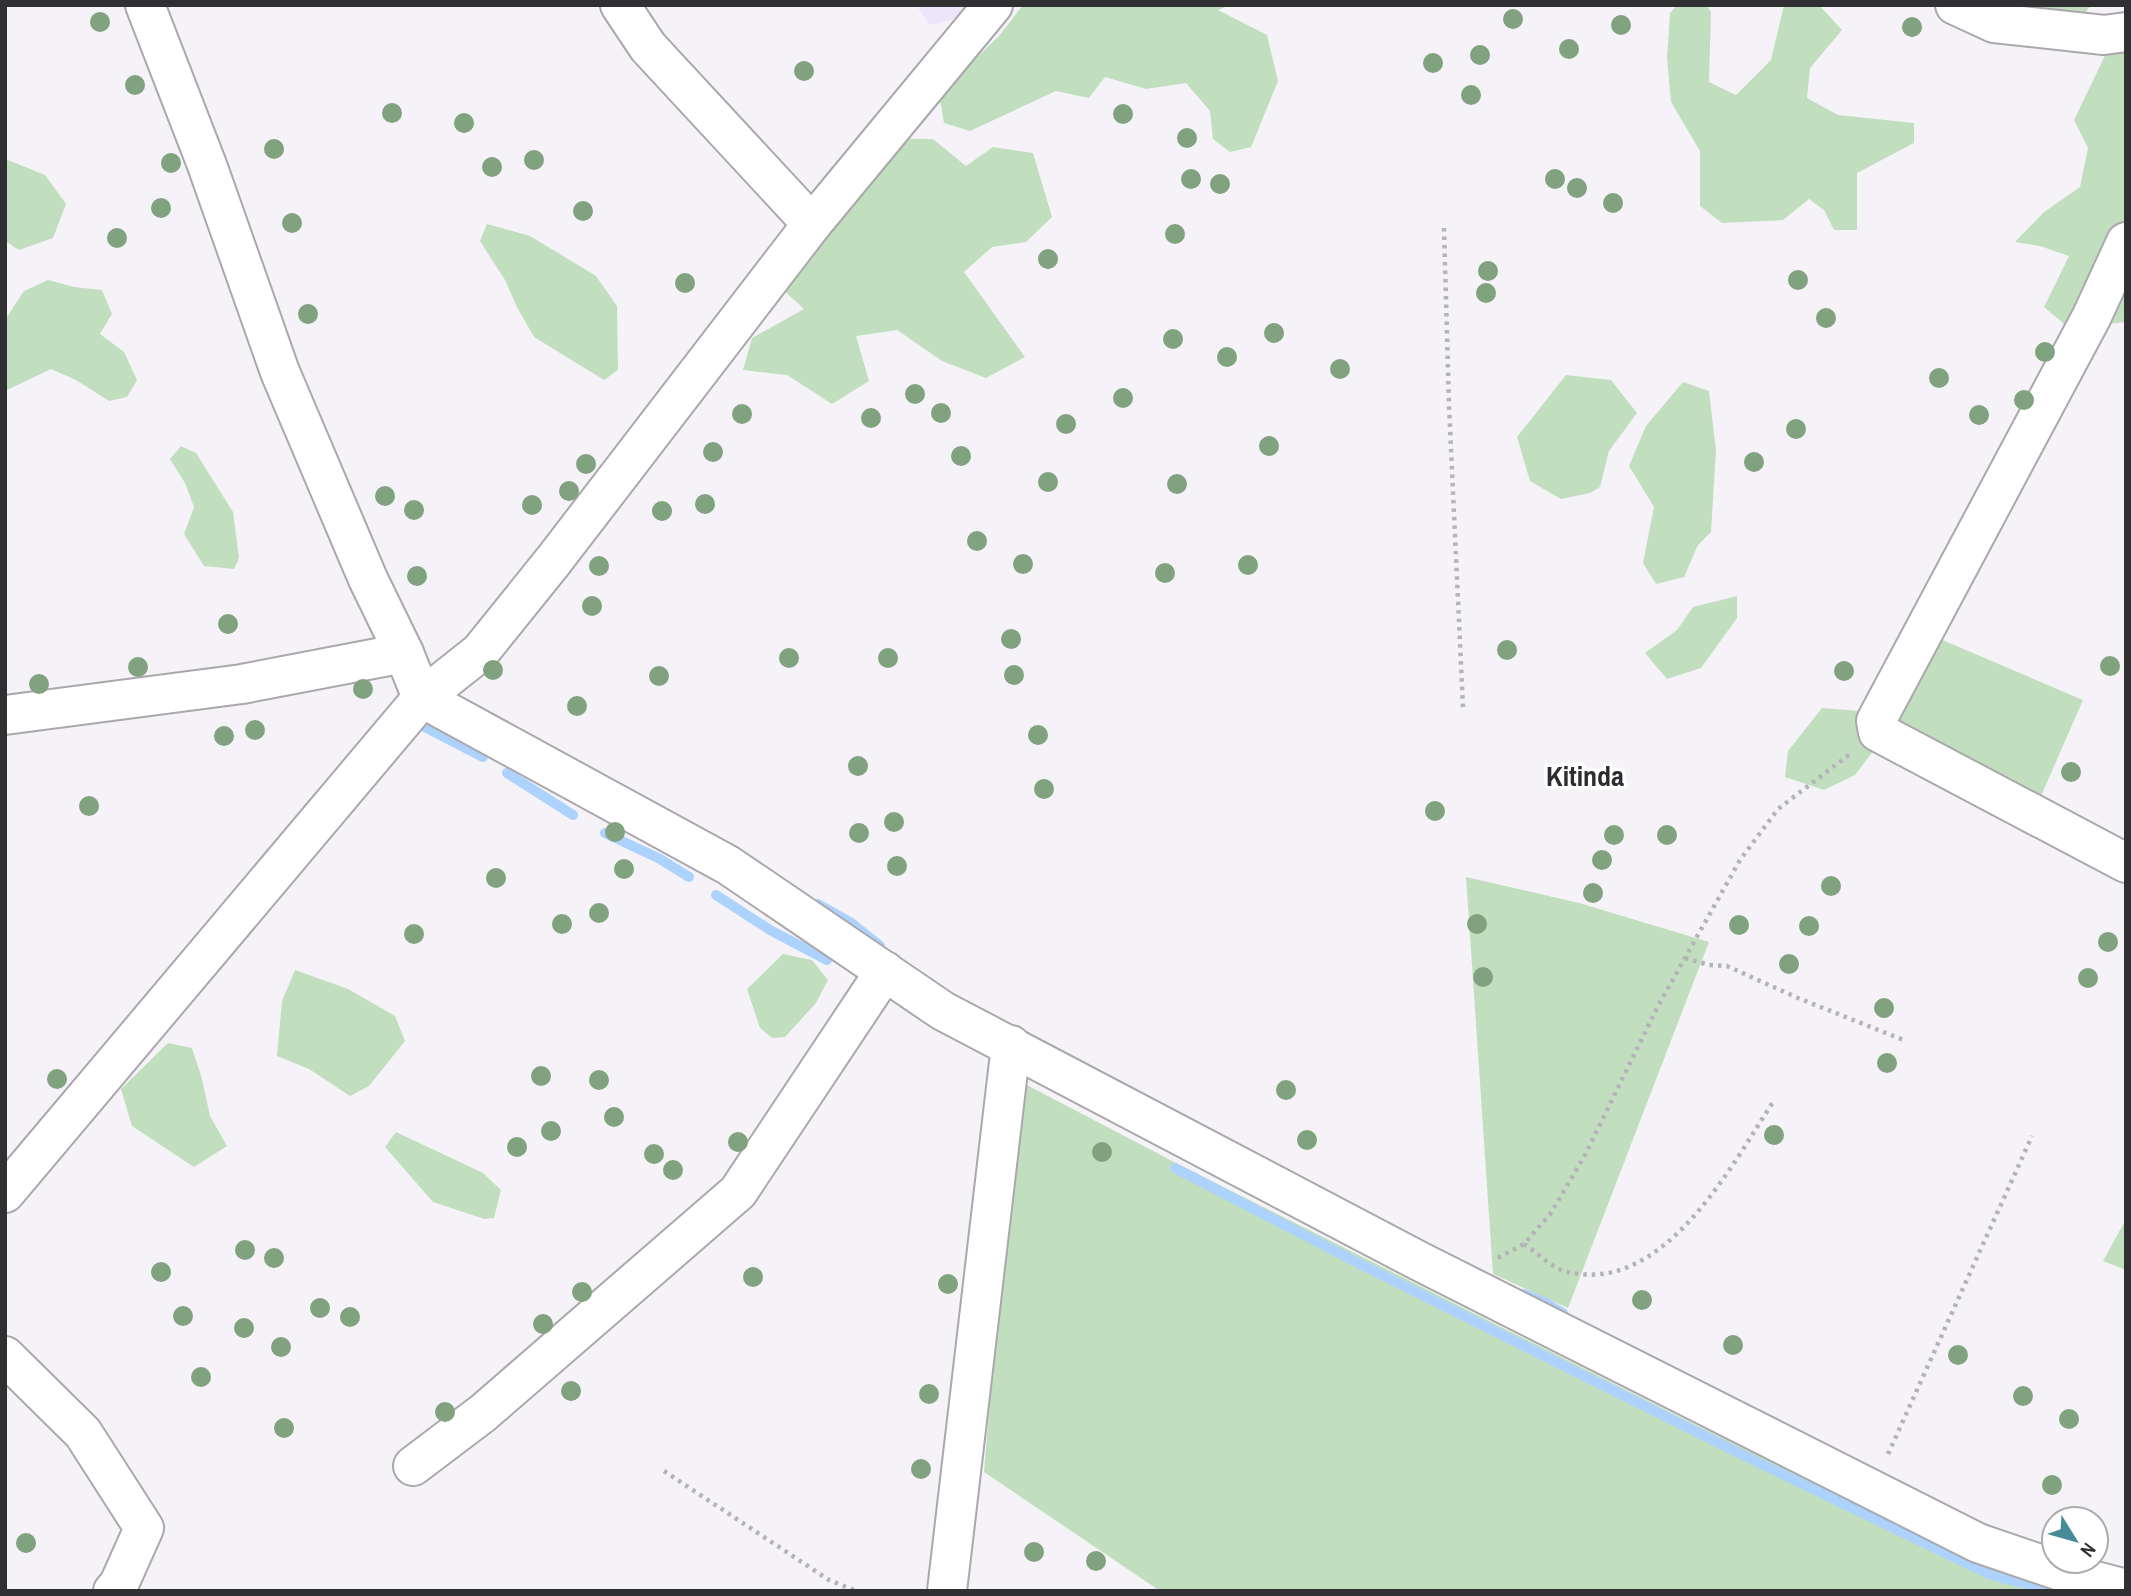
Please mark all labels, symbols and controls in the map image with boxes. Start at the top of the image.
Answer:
district label: Kitinda [1546,757,1624,795]
north arrow [2040,1505,2110,1575]
text: N [2075,1538,2102,1563]

